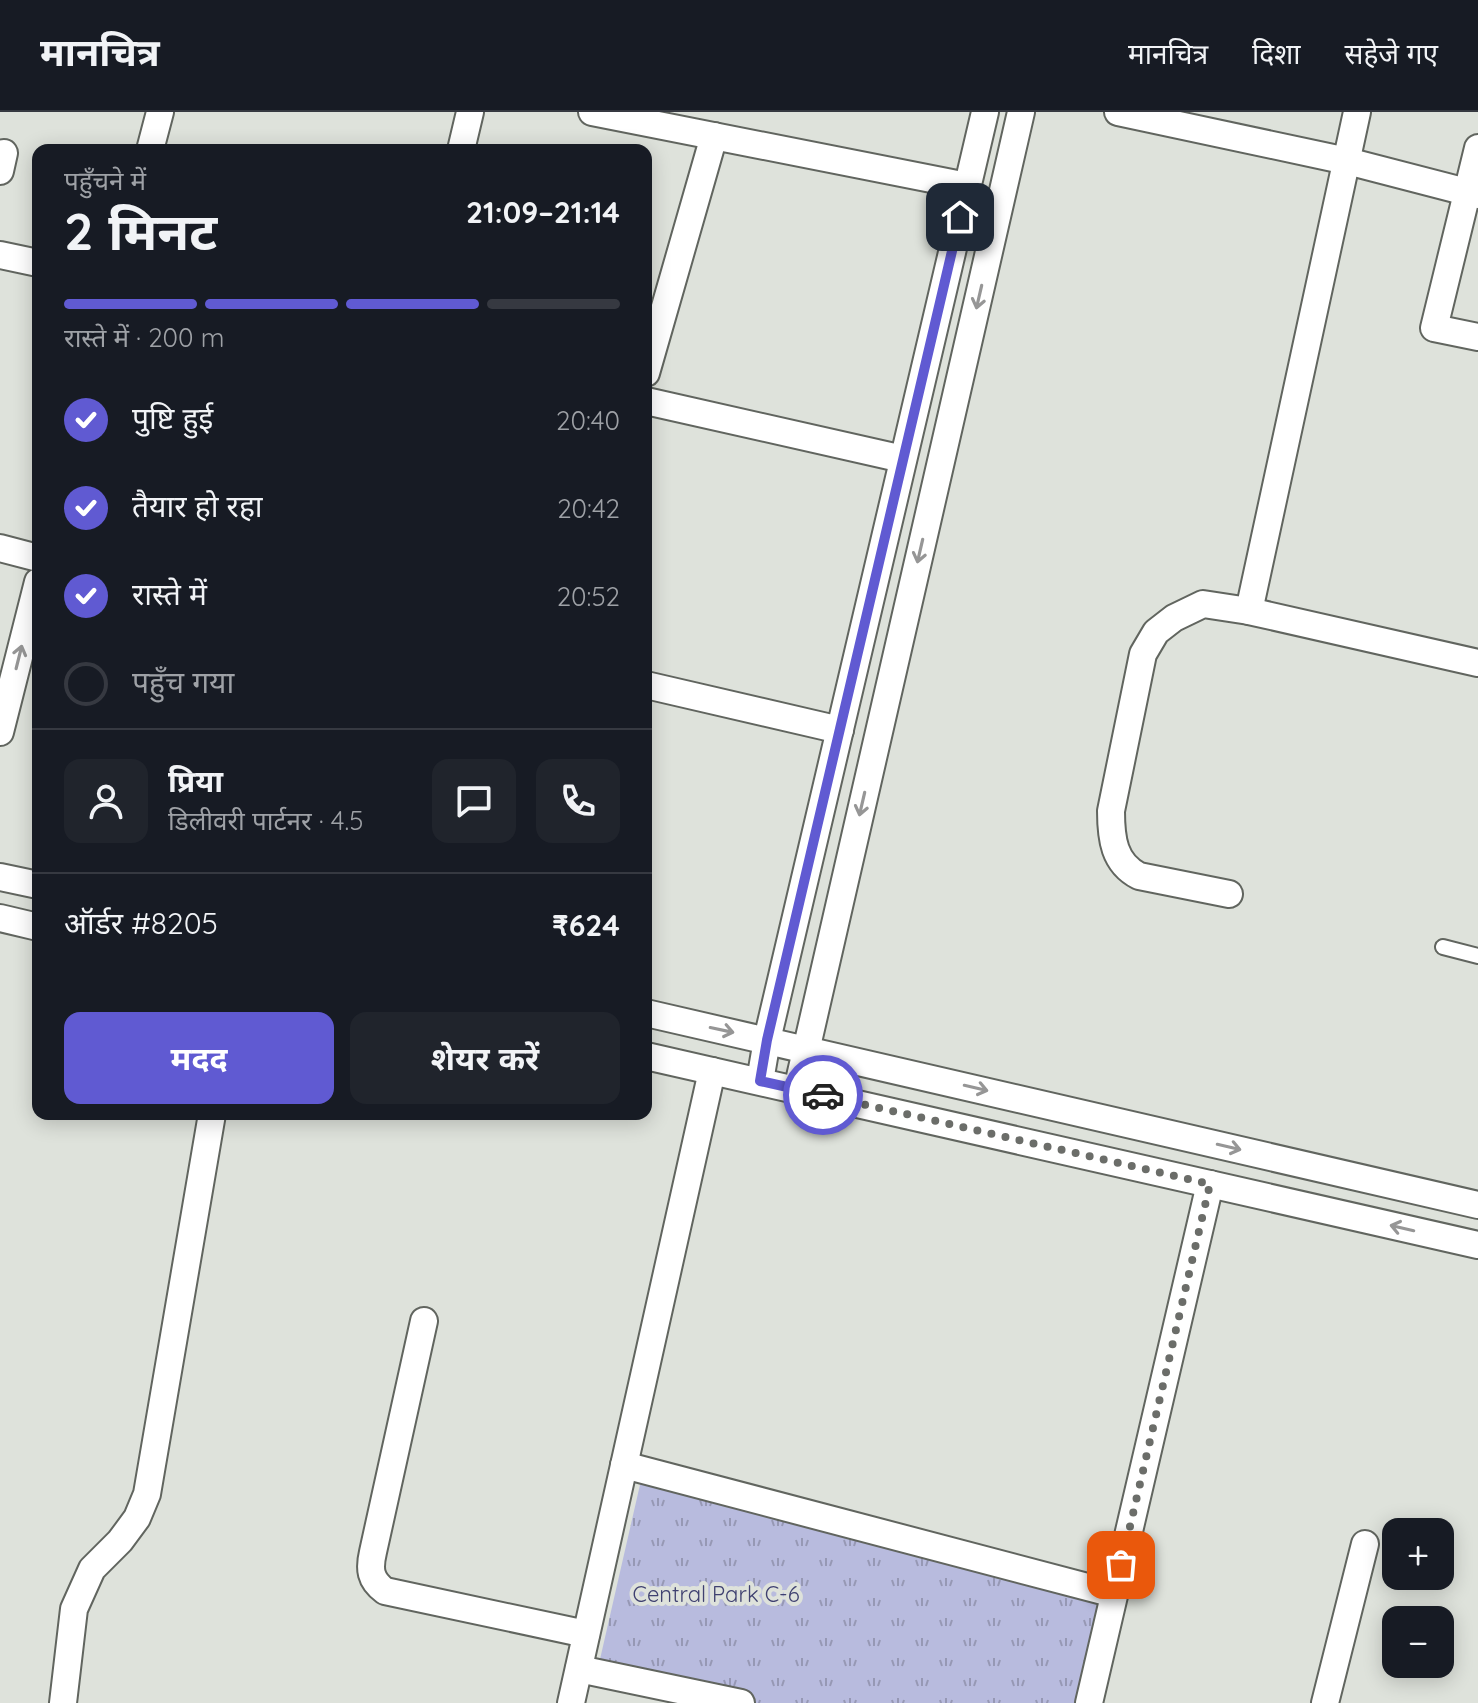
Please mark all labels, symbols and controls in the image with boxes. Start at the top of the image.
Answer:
text: मानचित्र [40,28,160,76]
text: मानचित्र [1128,36,1208,71]
text: दिशा [1252,36,1301,71]
text: सहेजे गए [1345,36,1438,71]
text: पहुँचने में [64,164,146,197]
pin [926,183,994,251]
text: 21:09–21:14 [466,193,620,231]
icon: home [938,195,982,239]
text: 2 मिनट [64,198,217,263]
one-way arrow [971,284,986,310]
text: रास्ते में · 200 m [64,321,224,354]
icon: check [64,398,108,442]
text: पुष्टि हुई [132,399,213,437]
text: 20:40 [556,404,620,437]
icon: check [64,486,108,530]
text: तैयार हो रहा [132,487,263,525]
text: 20:42 [557,492,620,525]
one-way arrow [912,537,927,563]
icon: check [64,574,108,618]
text: रास्ते में [132,575,207,613]
text: 20:52 [557,580,620,613]
one-way arrow [12,644,27,670]
text: पहुँच गया [132,663,234,701]
button: person [64,759,148,843]
button: chat [432,759,516,843]
button: phone [536,759,620,843]
text: प्रिया [168,762,223,800]
one-way arrow [854,791,869,816]
text: डिलीवरी पार्टनर · 4.5 [168,804,363,837]
text: ऑर्डर #8205 [64,904,218,942]
text: ₹624 [552,906,620,944]
button: मदद [64,1012,334,1104]
button: शेयर करें [350,1012,620,1104]
one-way arrow [709,1023,735,1038]
courier [783,1055,863,1135]
icon: car [801,1073,845,1117]
one-way arrow [962,1081,988,1096]
one-way arrow [1215,1140,1241,1155]
one-way arrow [1390,1220,1415,1235]
map controls [1382,1518,1454,1678]
button: + [1382,1518,1454,1590]
pin [1087,1531,1155,1599]
icon: bag [1099,1543,1143,1587]
park label: Central Park C-6 [633,1580,800,1608]
button: − [1382,1606,1454,1678]

